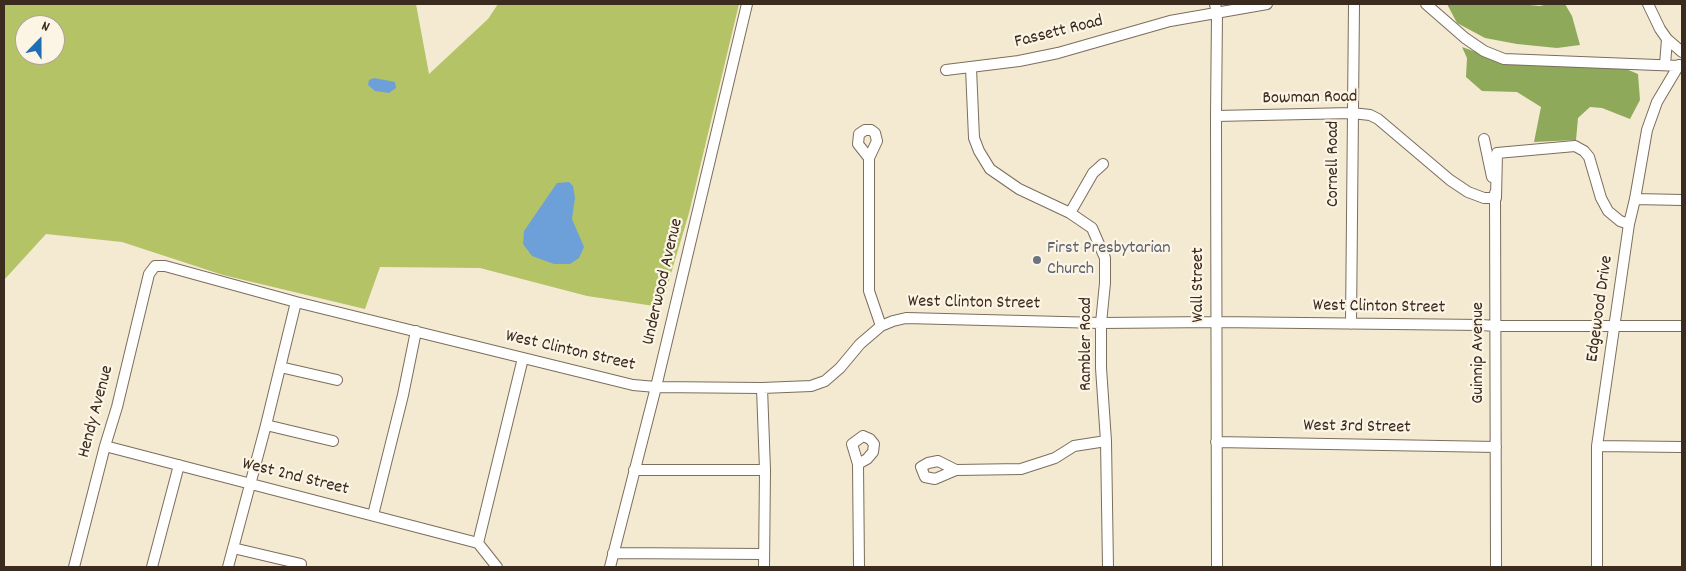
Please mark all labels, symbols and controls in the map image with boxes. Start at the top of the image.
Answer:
street label: Fassett Road [1012,12,1106,54]
north arrow [15,15,65,65]
text: N [38,16,52,38]
street label: Bowman Road [1262,87,1358,111]
street label: Cornell Road [1324,121,1346,207]
street label: Underwood Avenue [639,217,689,347]
place label: First Presbytarian Church [1047,239,1171,282]
street label: Wall Street [1189,247,1211,323]
marker: First Presbytarian Church [1031,254,1043,266]
street label: Edgewood Drive [1583,254,1619,364]
street label: West Clinton Street [908,292,1040,316]
street label: West Clinton Street [1313,296,1445,320]
street label: Rambler Road [1077,297,1099,391]
street label: Guinnip Avenue [1469,302,1491,404]
street label: West Clinton Street [503,327,637,377]
street label: Hendy Avenue [74,364,120,460]
street label: West 3rd Street [1303,416,1411,440]
street label: West 2nd Street [239,454,351,502]

